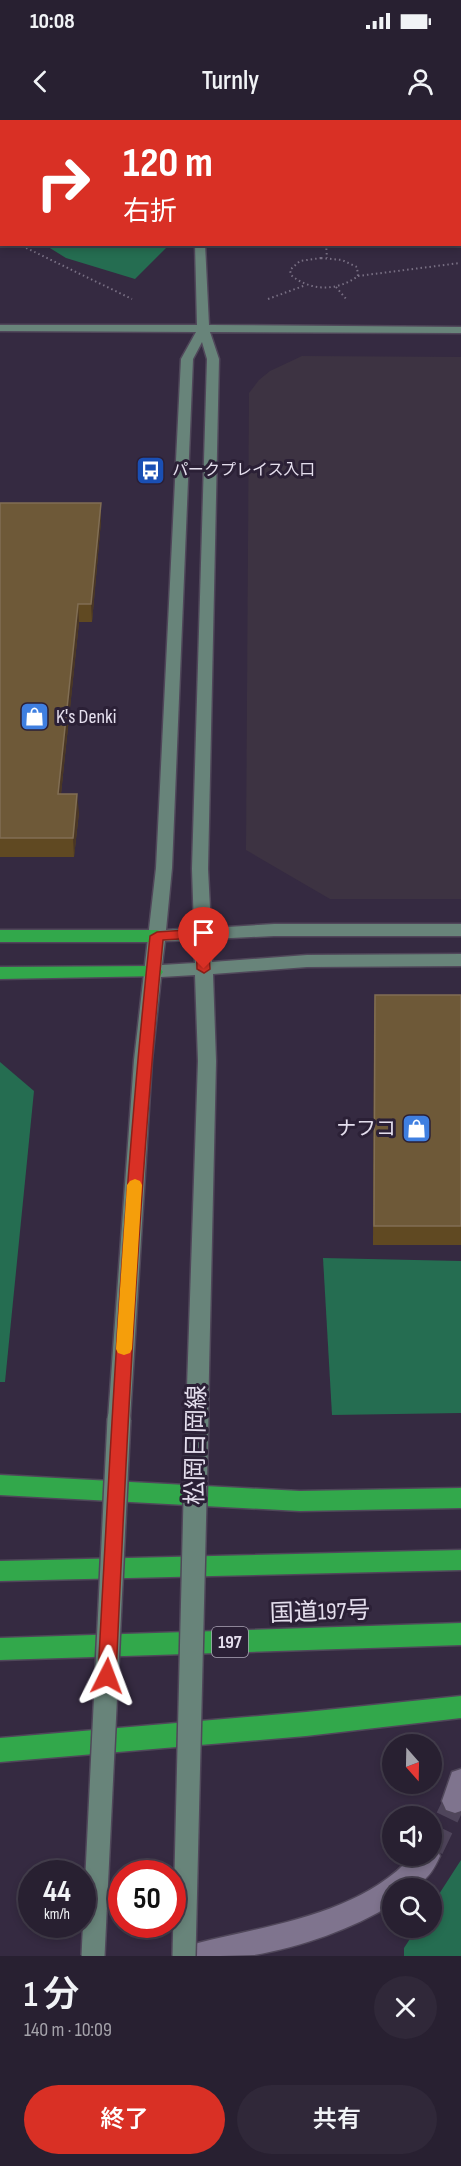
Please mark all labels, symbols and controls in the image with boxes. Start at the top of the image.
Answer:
text: 10:08 [30,8,75,35]
icon: back [24,65,57,98]
text: Turnly [202,65,259,97]
icon: person [404,65,437,98]
text: 120 m [123,138,213,189]
icon: right [24,144,102,222]
text: 右折 [123,196,177,228]
bus stop icon: パークプレイス入口 [135,454,167,486]
place label: パークプレイス入口 [172,461,316,480]
shop icon: K's Denki [19,701,51,733]
place label: K's Denki [56,705,116,729]
pin [178,907,229,969]
icon: arrive [187,916,220,949]
shop icon: ナフコ [401,1113,433,1145]
place label: ナフコ [336,1117,396,1141]
street label: 松岡日岡線 [180,1385,212,1505]
street label: 国道197号 [269,1596,371,1628]
road number: 197 [212,1627,248,1657]
position arrow [75,1644,139,1708]
north arrow [382,1734,442,1794]
map controls [382,1734,442,1938]
button: sound [382,1806,442,1866]
speed limit sign: 50 [108,1860,186,1938]
text: 44 [43,1874,71,1910]
button: search [382,1878,442,1938]
text: km/h [44,1905,70,1924]
text: 1 分 [24,1974,79,2017]
button: close [374,1976,437,2039]
text: 140 m · 10:09 [24,2018,112,2042]
button: 終了 [24,2085,225,2154]
button: 共有 [237,2085,437,2154]

